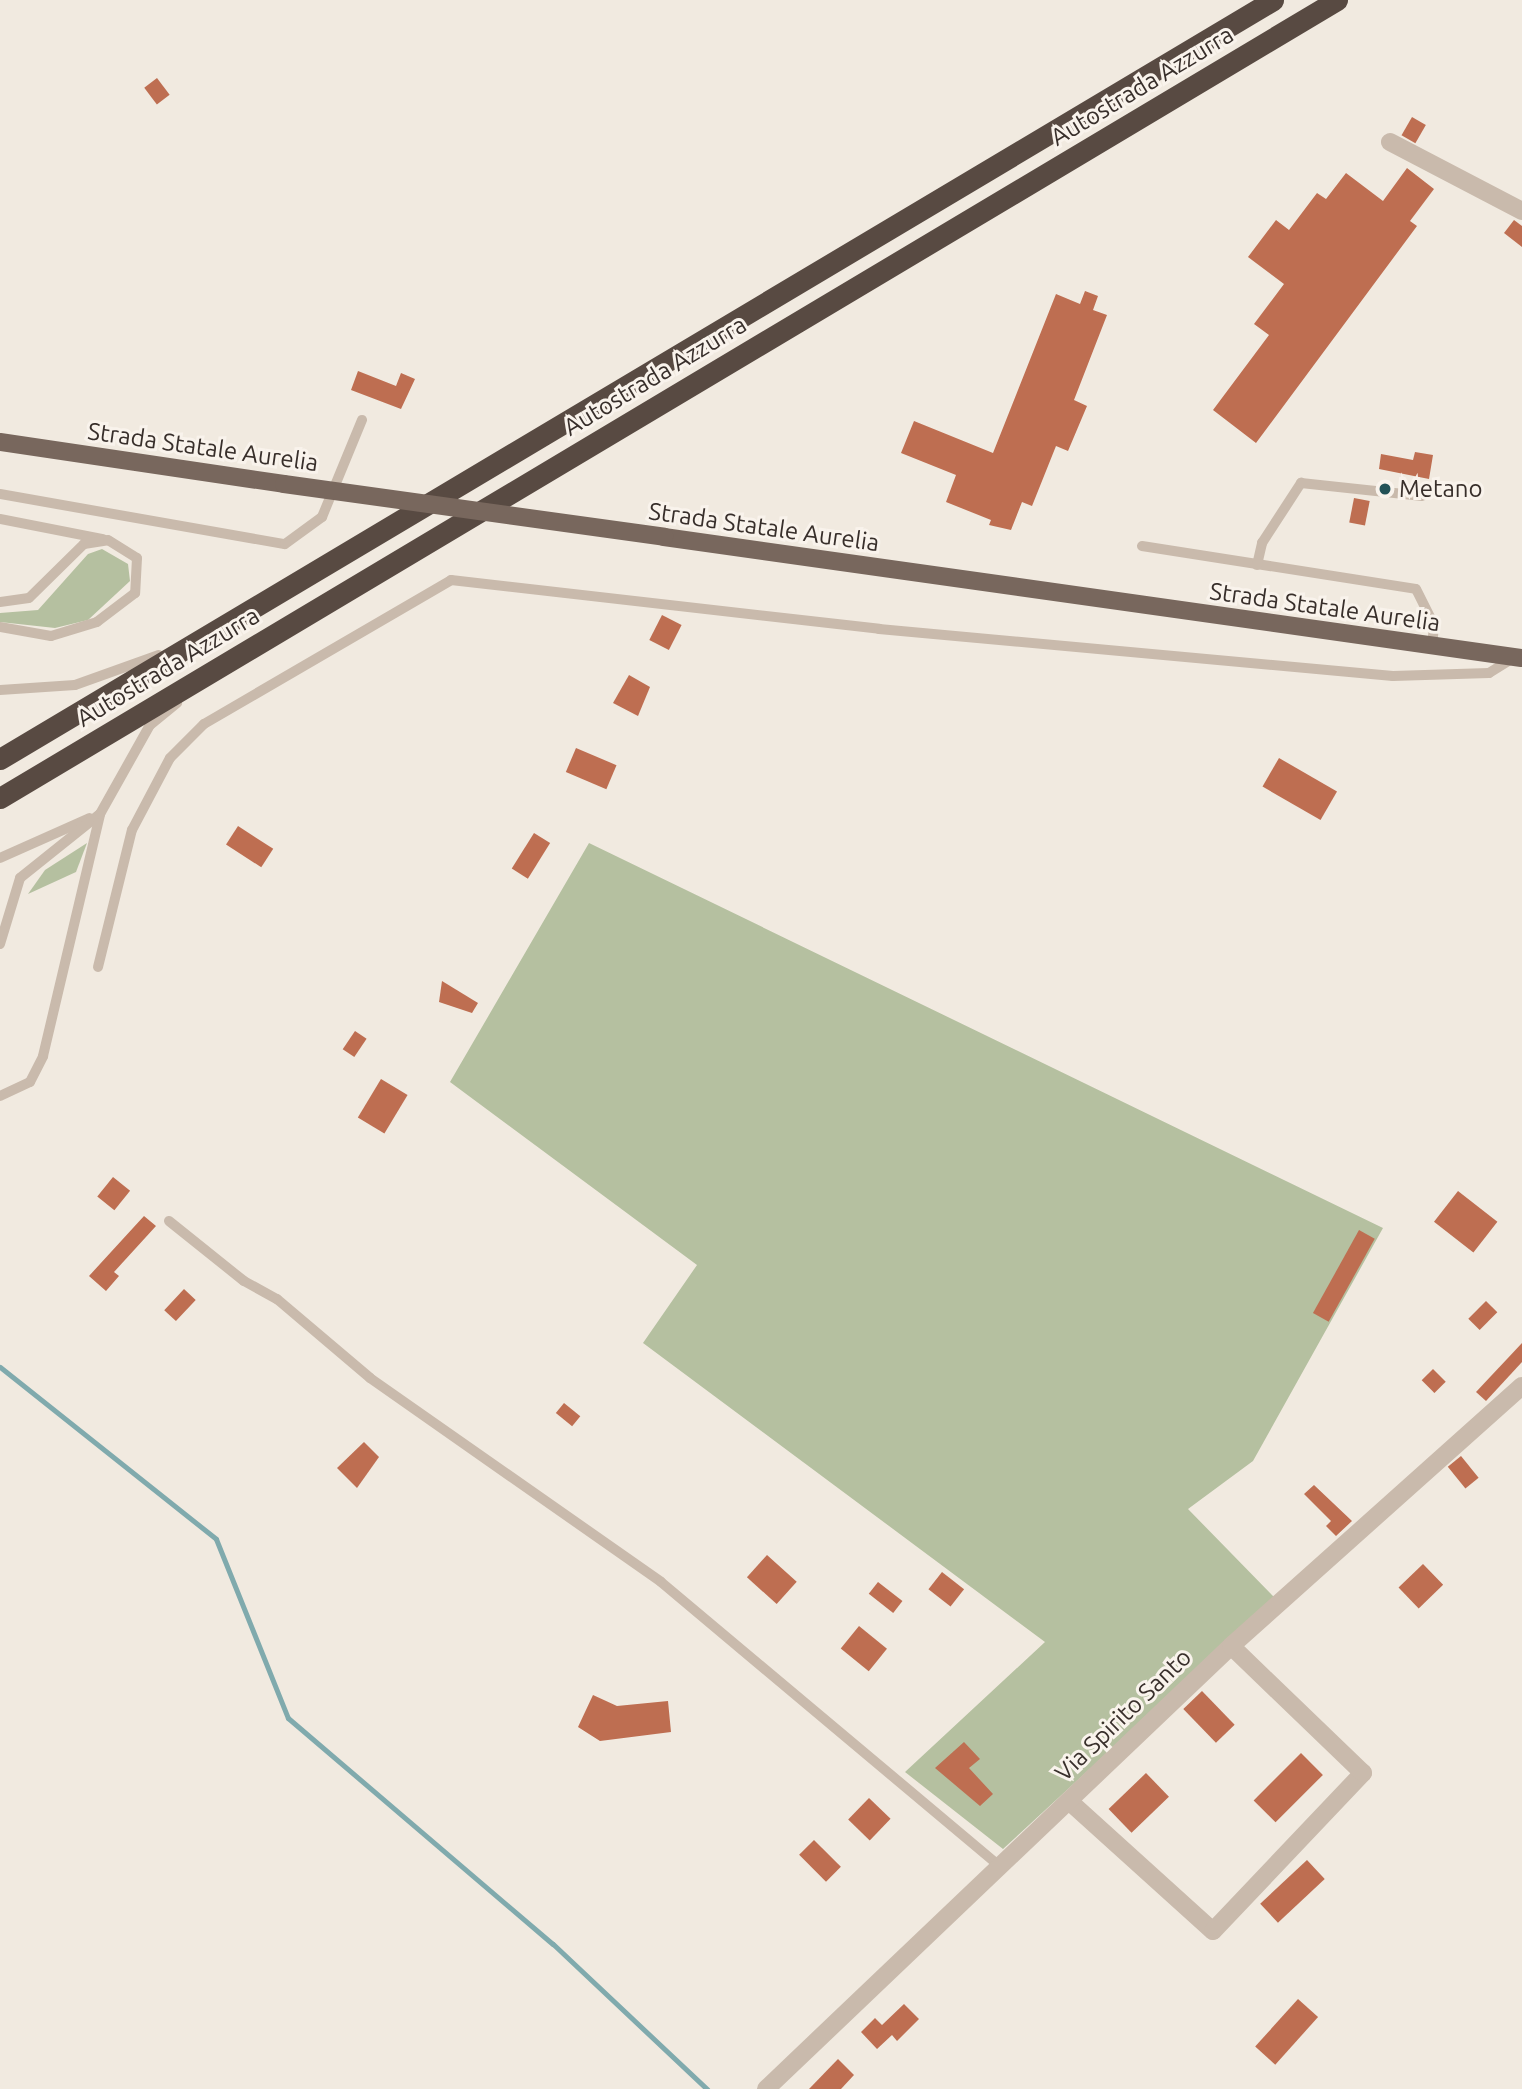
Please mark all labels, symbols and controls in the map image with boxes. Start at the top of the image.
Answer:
street label: Autostrada Azzurra [1045,20,1239,152]
street label: Autostrada Azzurra [558,310,752,442]
street label: Strada Statale Aurelia [86,417,320,477]
place label: Metano [1399,475,1483,503]
marker: Metano [1377,481,1393,497]
street label: Strada Statale Aurelia [647,497,881,557]
street label: Strada Statale Aurelia [1208,577,1442,637]
street label: Autostrada Azzurra [71,601,265,733]
street label: Via Spirito Santo [1049,1643,1197,1787]

